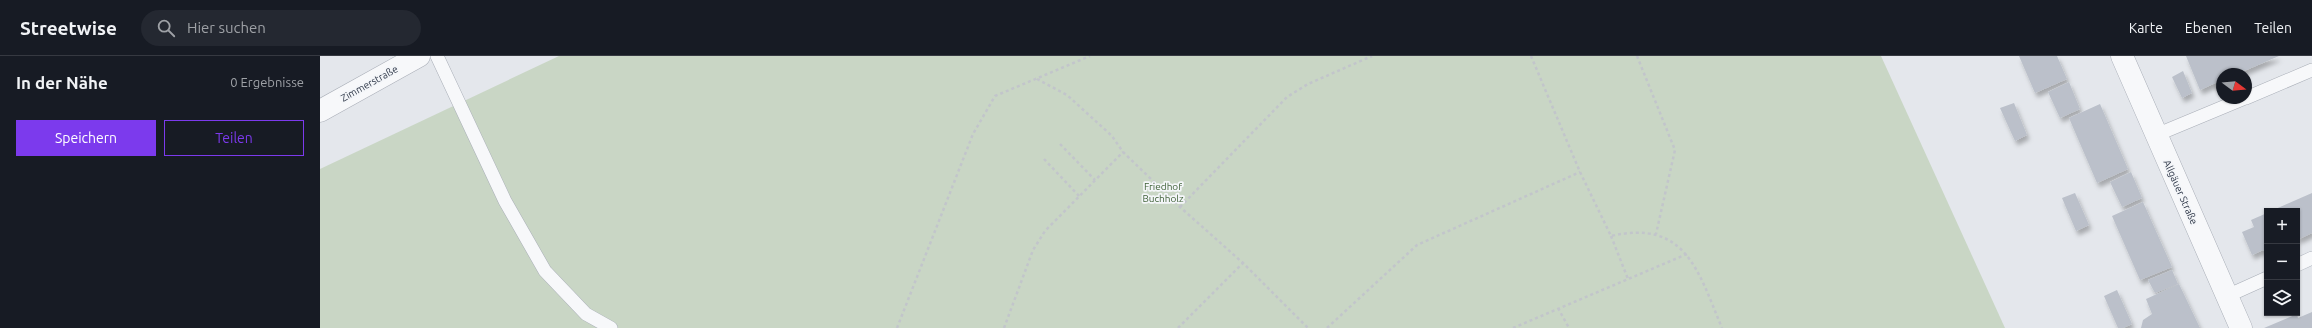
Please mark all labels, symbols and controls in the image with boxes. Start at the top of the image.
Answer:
search box [141,10,421,46]
text: Streetwise [20,17,117,39]
icon: search [155,17,177,39]
text: Hier suchen [187,19,266,36]
text: Karte [2129,20,2163,36]
text: Ebenen [2185,20,2232,36]
text: Teilen [2254,20,2292,36]
street label: Zimmerstraße [339,63,400,104]
north arrow [2216,68,2252,104]
text: In der Nähe [16,73,108,92]
text: 0 Ergebnisse [230,75,304,89]
button: Speichern [16,120,156,156]
button: Teilen [164,120,304,156]
street label: Allgäuer Straße [2161,158,2200,226]
park label: Friedhof Buchholz [1142,181,1184,204]
map controls [2264,208,2300,316]
button: + [2264,208,2300,244]
button: − [2264,244,2300,280]
button: layers [2264,280,2300,316]

